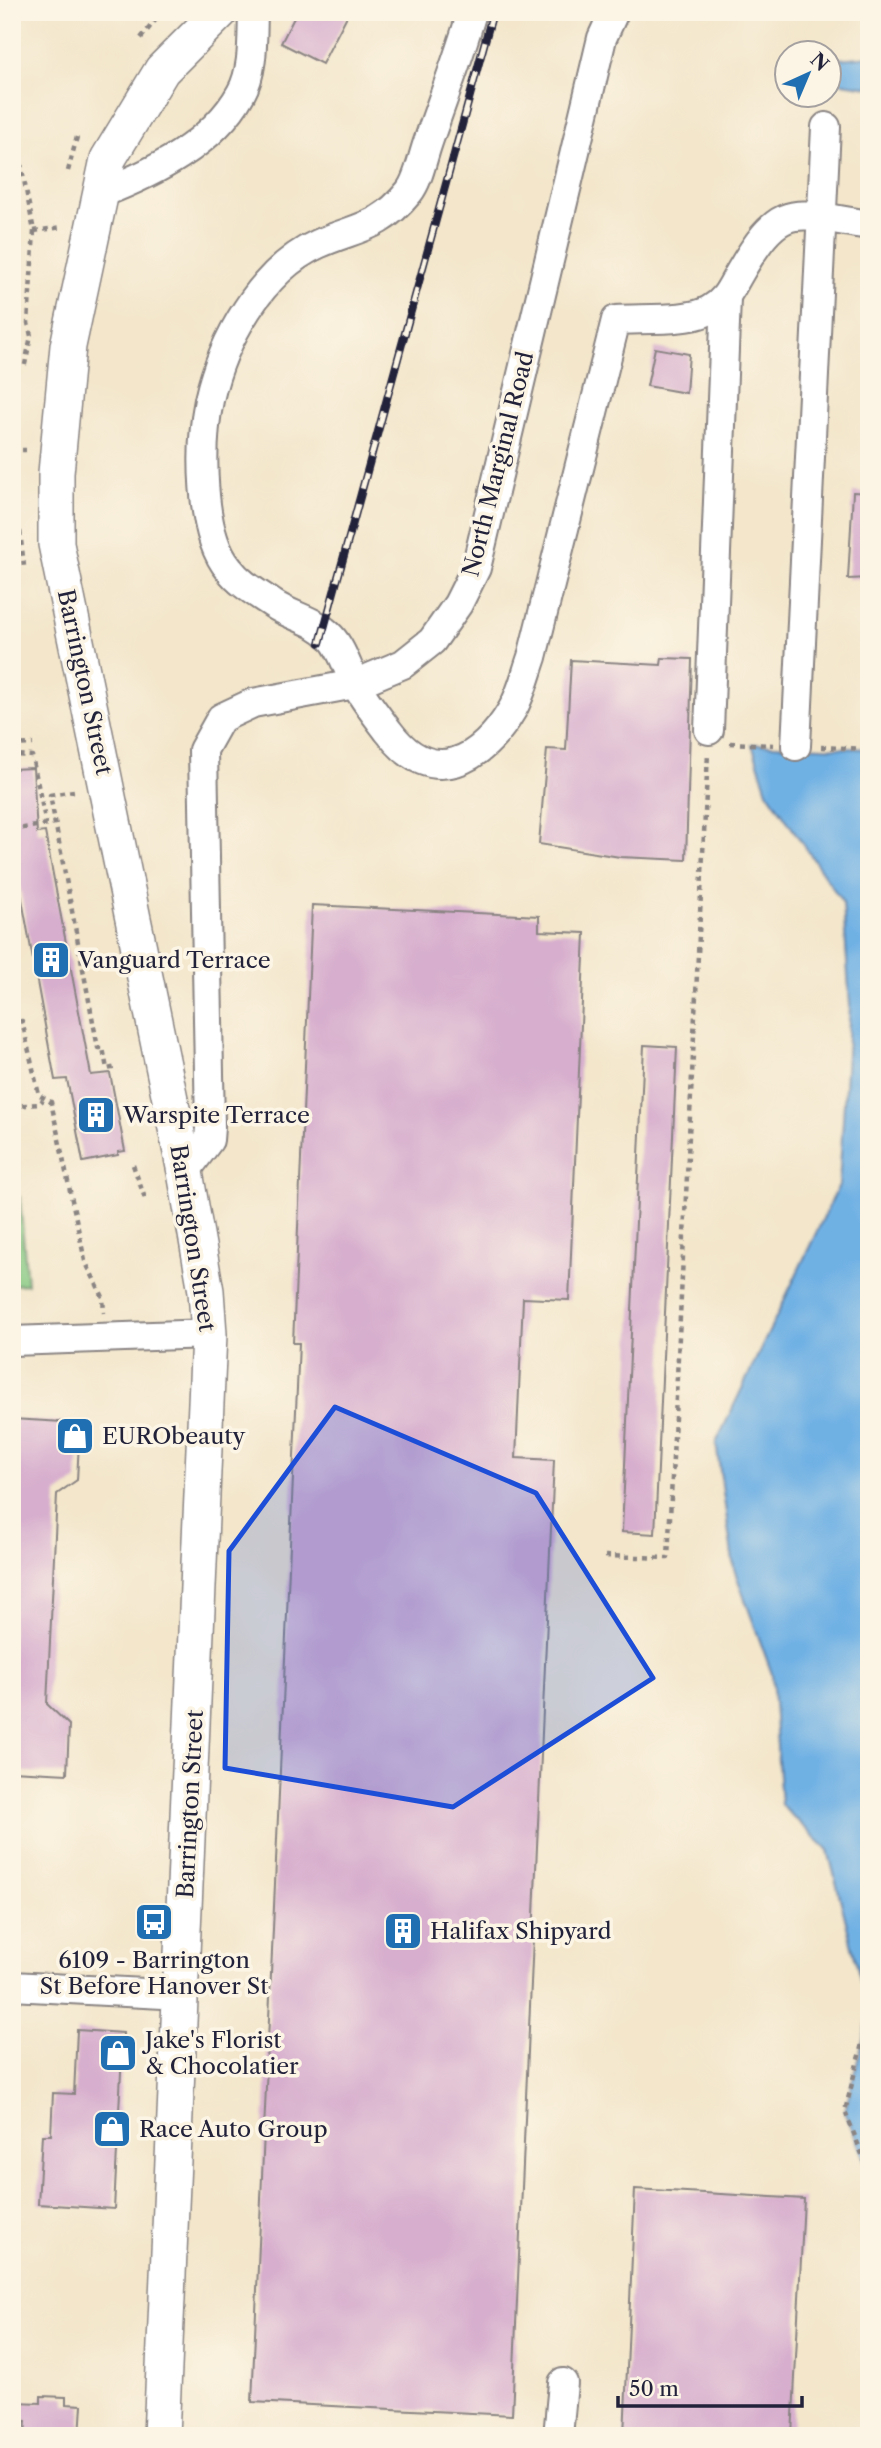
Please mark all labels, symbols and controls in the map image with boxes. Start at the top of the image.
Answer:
north arrow [772,38,842,108]
text: N [806,48,833,76]
street label: North Marginal Road [456,348,540,580]
street label: Barrington Street [52,587,118,777]
building icon: Vanguard Terrace [30,939,72,981]
place label: Vanguard Terrace [77,946,271,974]
building icon: Warspite Terrace [75,1094,117,1136]
place label: Warspite Terrace [122,1101,310,1129]
street label: Barrington Street [164,1142,222,1334]
shop icon: EURObeauty [54,1415,96,1457]
place label: EURObeauty [102,1422,246,1450]
street label: Barrington Street [171,1709,209,1899]
bus stop icon: 6109 - Barrington St Before Hanover St [133,1901,175,1943]
building icon: Halifax Shipyard [382,1910,424,1952]
place label: Halifax Shipyard [430,1917,612,1945]
place label: 6109 - Barrington St Before Hanover St [40,1946,268,2000]
place label: Jake's Florist & Chocolatier [142,2026,299,2080]
shop icon: Jake's Florist & Chocolatier [97,2032,139,2074]
shop icon: Race Auto Group [91,2108,133,2150]
place label: Race Auto Group [139,2115,328,2143]
scale bar [618,2364,802,2408]
text: 50 m [629,2376,679,2401]

